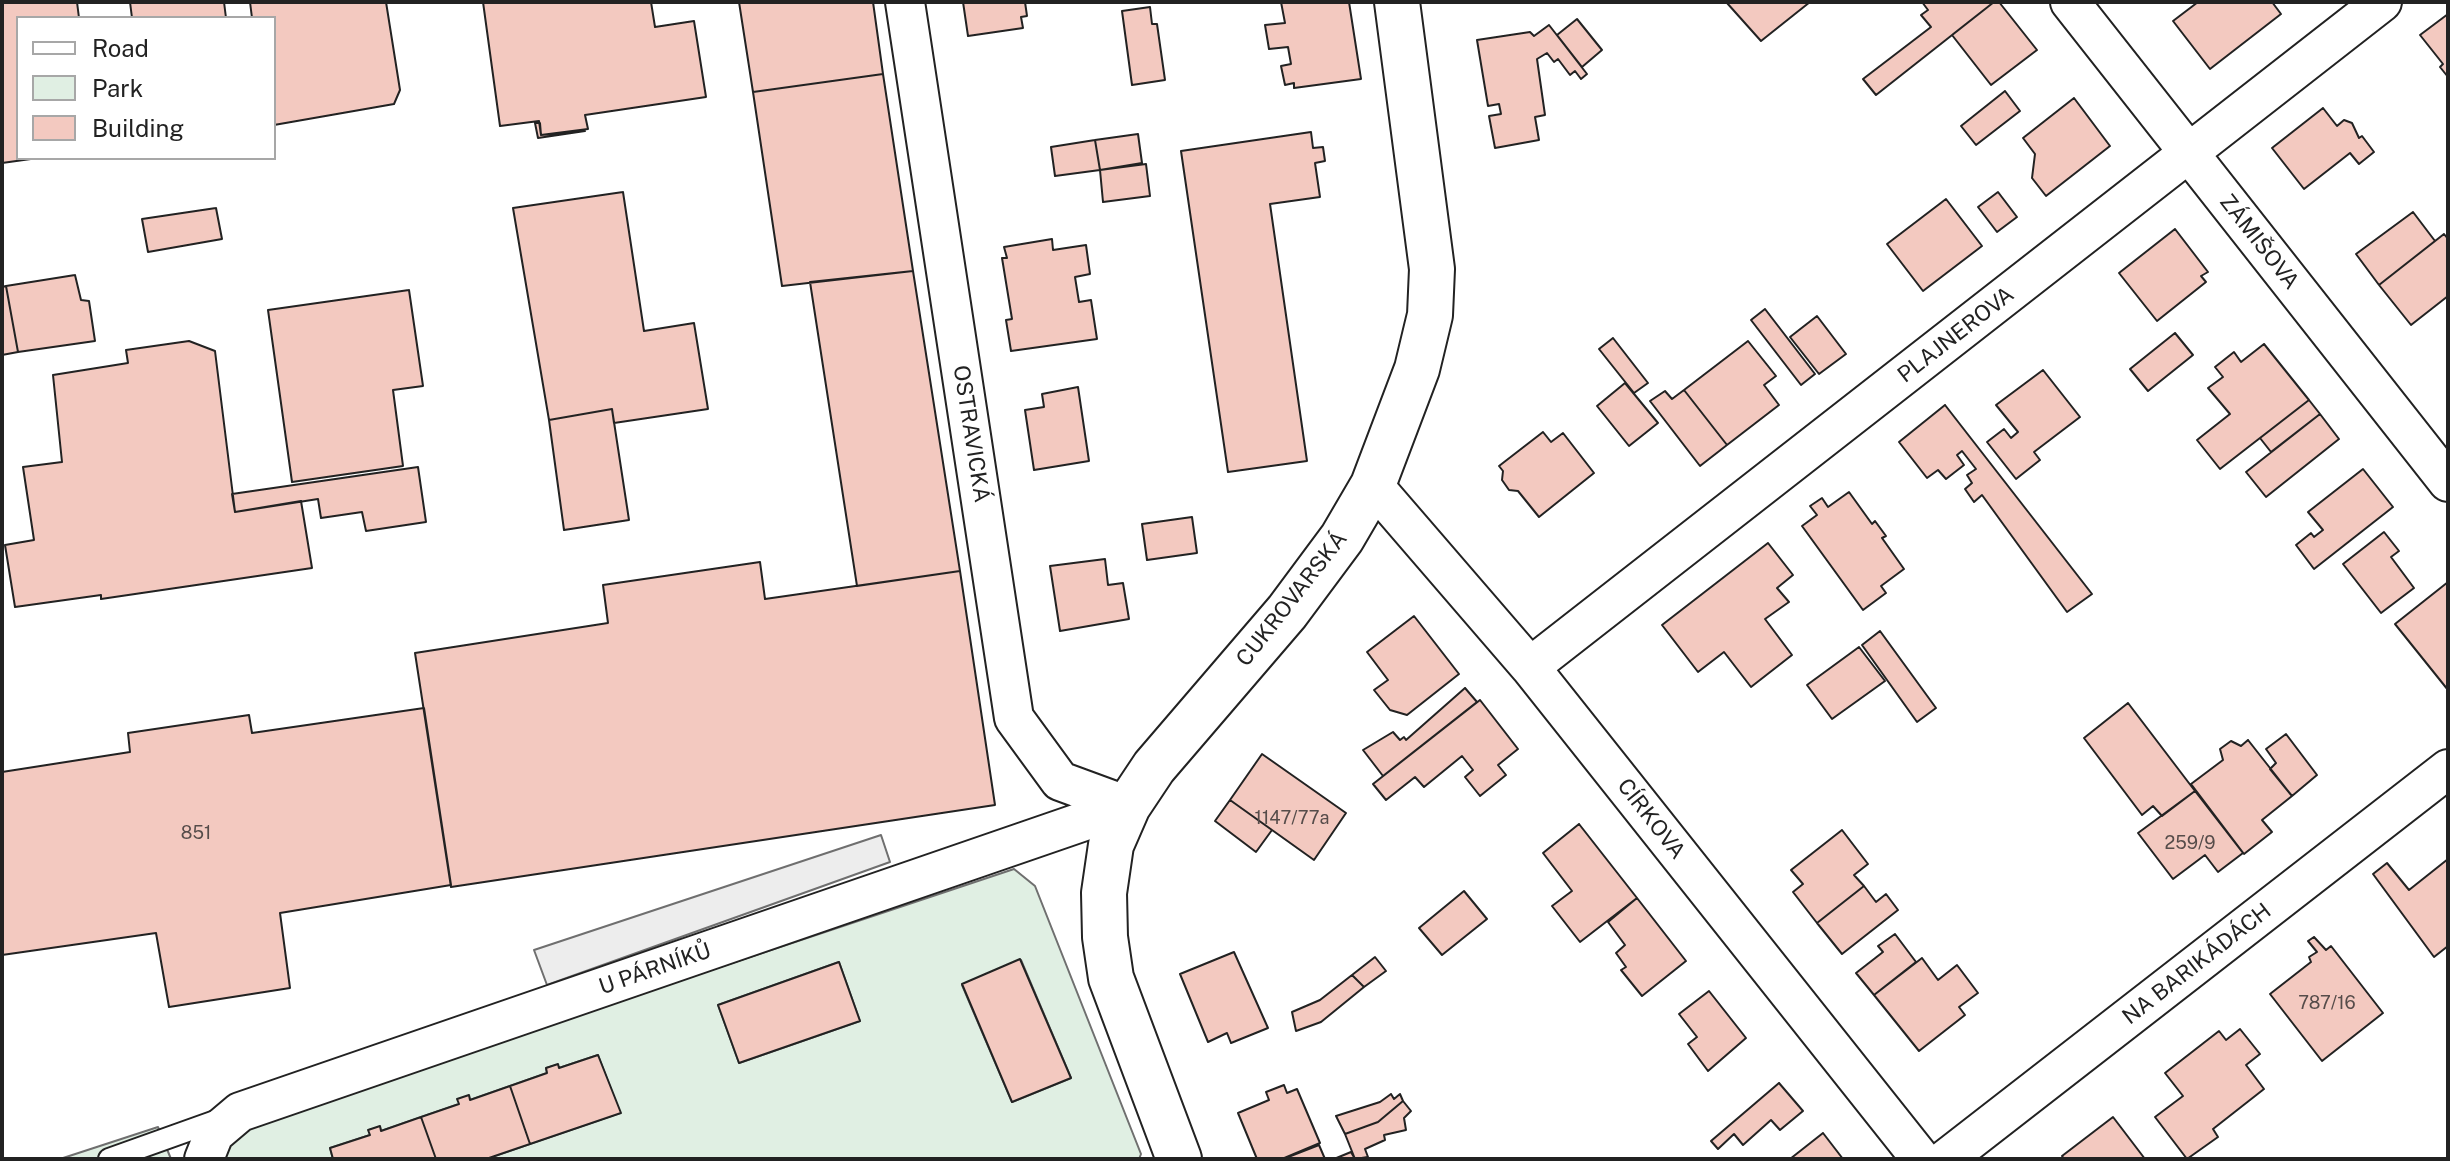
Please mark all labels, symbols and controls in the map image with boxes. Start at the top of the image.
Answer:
legend [16,16,276,160]
text: Road [92,34,149,62]
text: Park [92,74,143,102]
text: Building [92,114,184,142]
street label: ZÁMIŠOVA [2214,189,2304,295]
street label: PLAJNEROVA [1893,281,2019,389]
street label: OSTRAVICKÁ [947,363,995,505]
street label: CUKROVARSKÁ [1231,526,1353,672]
street label: CÍRKOVA [1611,773,1691,865]
house number: 1147/77a [1255,807,1329,829]
house number: 851 [181,822,211,844]
house number: 259/9 [2164,832,2216,854]
street label: NA BARIKÁDÁCH [2117,898,2277,1030]
street label: U PÁRNÍKŮ [595,938,715,1000]
house number: 787/16 [2298,992,2356,1014]

